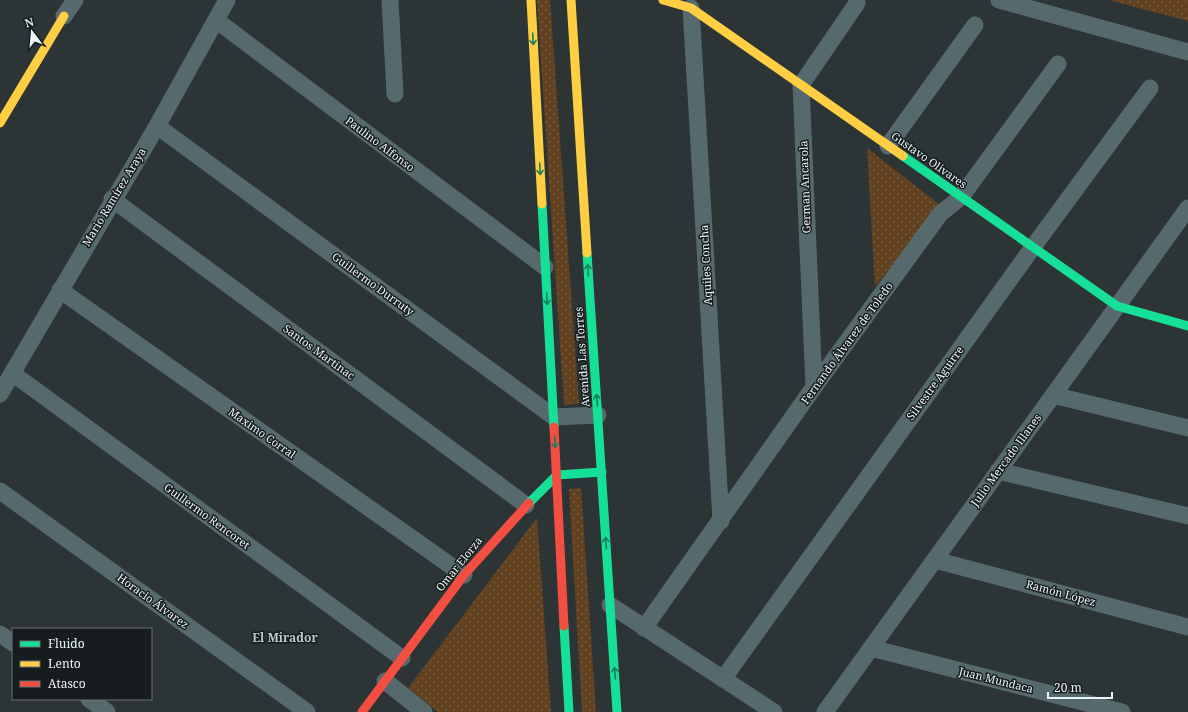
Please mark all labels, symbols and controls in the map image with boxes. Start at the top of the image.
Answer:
north arrow [12,12,52,52]
text: N [23,13,36,30]
one-way arrow [530,32,537,45]
street label: Paulino Alfonso [343,113,418,175]
street label: Gustavo Olivares [888,128,970,191]
street label: German Ancarola [795,140,814,234]
street label: Mario Ramírez Araya [78,145,149,249]
one-way arrow [537,162,544,175]
street label: Aquiles Concha [696,224,715,306]
street label: Guillermo Durruty [329,249,418,319]
one-way arrow [585,264,592,277]
street label: Fernando Álvarez de Toledo [797,279,896,407]
one-way arrow [544,292,551,305]
street label: Avenida Las Torres [571,306,592,408]
street label: Santos Martinac [280,321,358,383]
street label: Silvestre Aguirre [903,343,967,423]
one-way arrow [593,394,600,407]
street label: Maximo Corral [226,404,299,462]
street label: Julio Mercado Illanes [966,410,1044,510]
one-way arrow [551,435,558,448]
street label: Guillermo Rencoret [161,479,253,552]
street label: Omar Elorza [432,533,485,594]
one-way arrow [603,537,610,550]
street label: Horacio Álvarez [115,570,192,632]
street label: Ramón López [1025,576,1098,609]
legend [12,628,152,700]
district label: El Mirador [252,629,318,646]
text: Fluido [48,635,85,652]
text: Lento [48,655,81,672]
street label: Juan Mundaca [956,663,1035,696]
one-way arrow [611,667,618,680]
scale bar [1048,674,1112,700]
text: Atasco [48,675,86,692]
text: 20 m [1054,679,1082,696]

